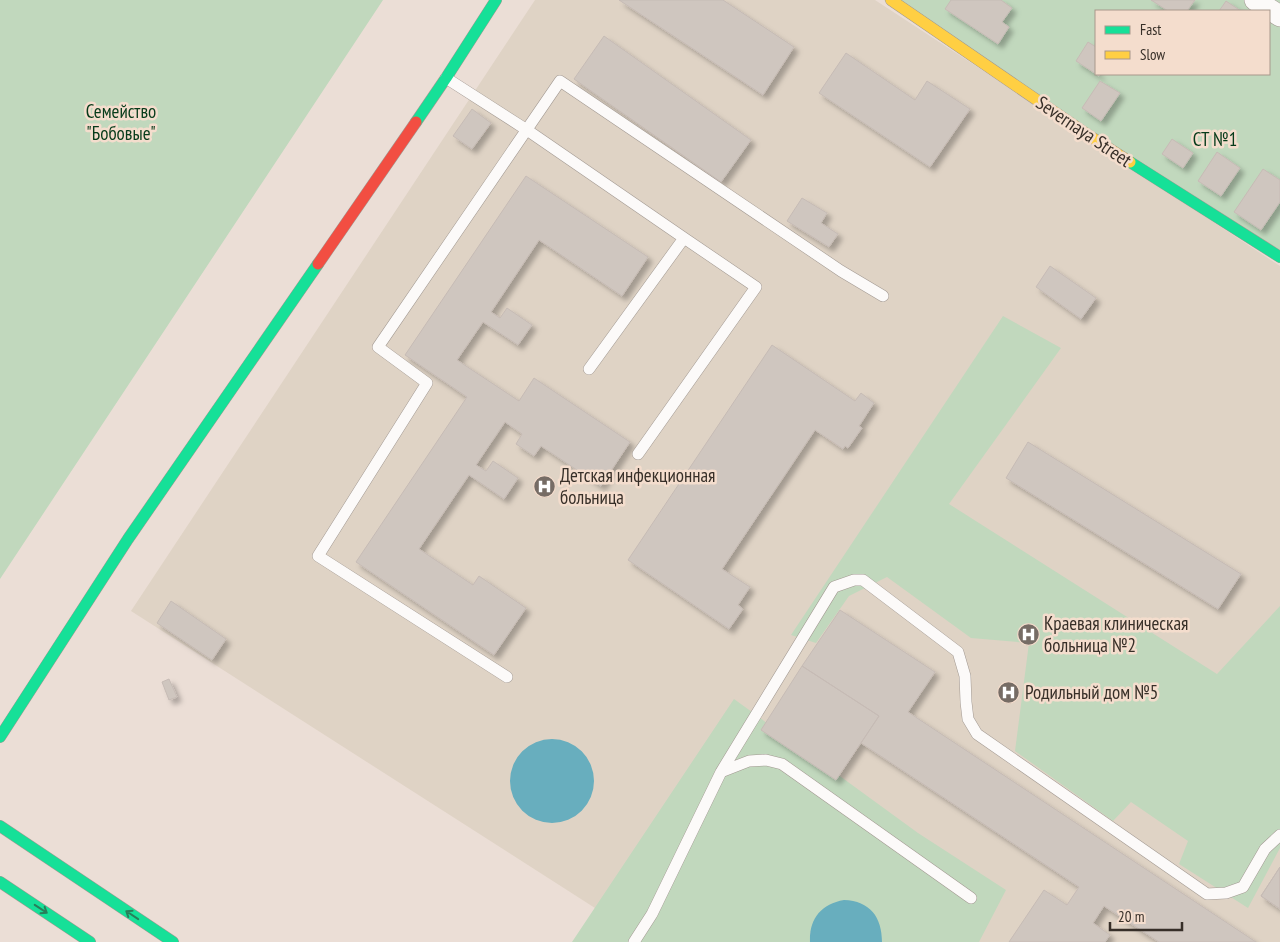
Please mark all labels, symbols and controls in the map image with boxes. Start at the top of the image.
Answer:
legend [1095,10,1270,75]
text: Fast [1140,20,1161,39]
text: Slow [1140,45,1165,64]
street label: Severnaya Street [1032,90,1137,172]
park label: Семейство "Бобовые" [86,99,156,145]
park label: СТ №1 [1193,127,1237,151]
place label: Детская инфекционная больница [560,463,715,509]
hospital icon: Детская инфекционная больница [532,474,556,498]
place label: Краевая клиническая больница №2 [1044,611,1188,657]
hospital icon: Краевая клиническая больница №2 [1016,622,1040,646]
hospital icon: Родильный дом №5 [997,680,1021,704]
place label: Родильный дом №5 [1025,680,1158,704]
scale bar [1110,900,1182,932]
one-way arrow [33,904,47,914]
text: 20 m [1118,907,1144,926]
one-way arrow [125,910,139,920]

